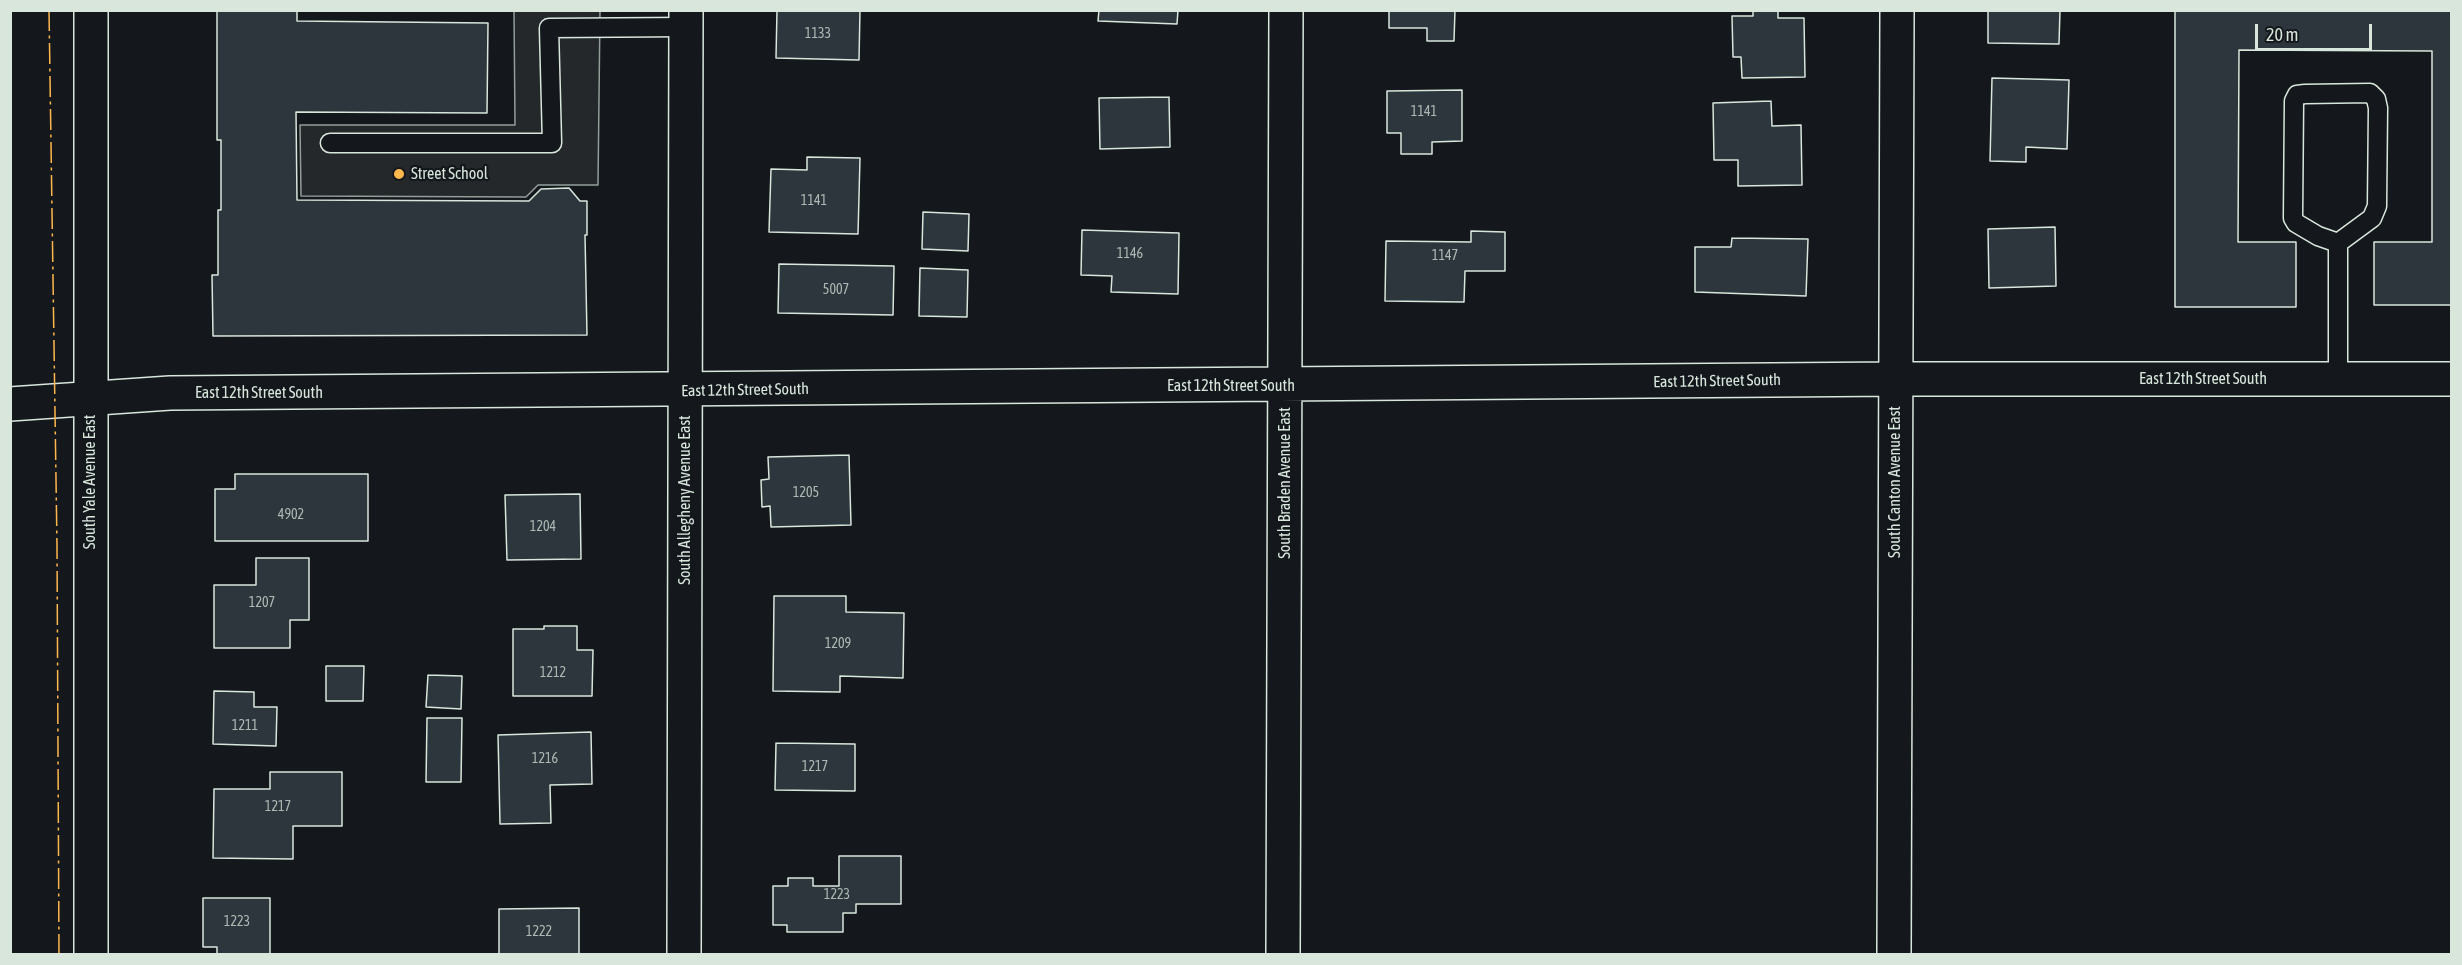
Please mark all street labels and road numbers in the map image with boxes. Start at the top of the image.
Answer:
street label: East 12th Street South [2139,369,2267,389]
street label: East 12th Street South [1653,370,1781,392]
street label: East 12th Street South [1167,376,1295,396]
street label: East 12th Street South [681,379,809,401]
street label: East 12th Street South [195,383,323,403]
street label: South Canton Avenue East [1885,406,1905,558]
street label: South Braden Avenue East [1275,407,1295,559]
street label: South Yale Avenue East [80,415,100,549]
street label: South Allegheny Avenue East [675,415,695,585]

